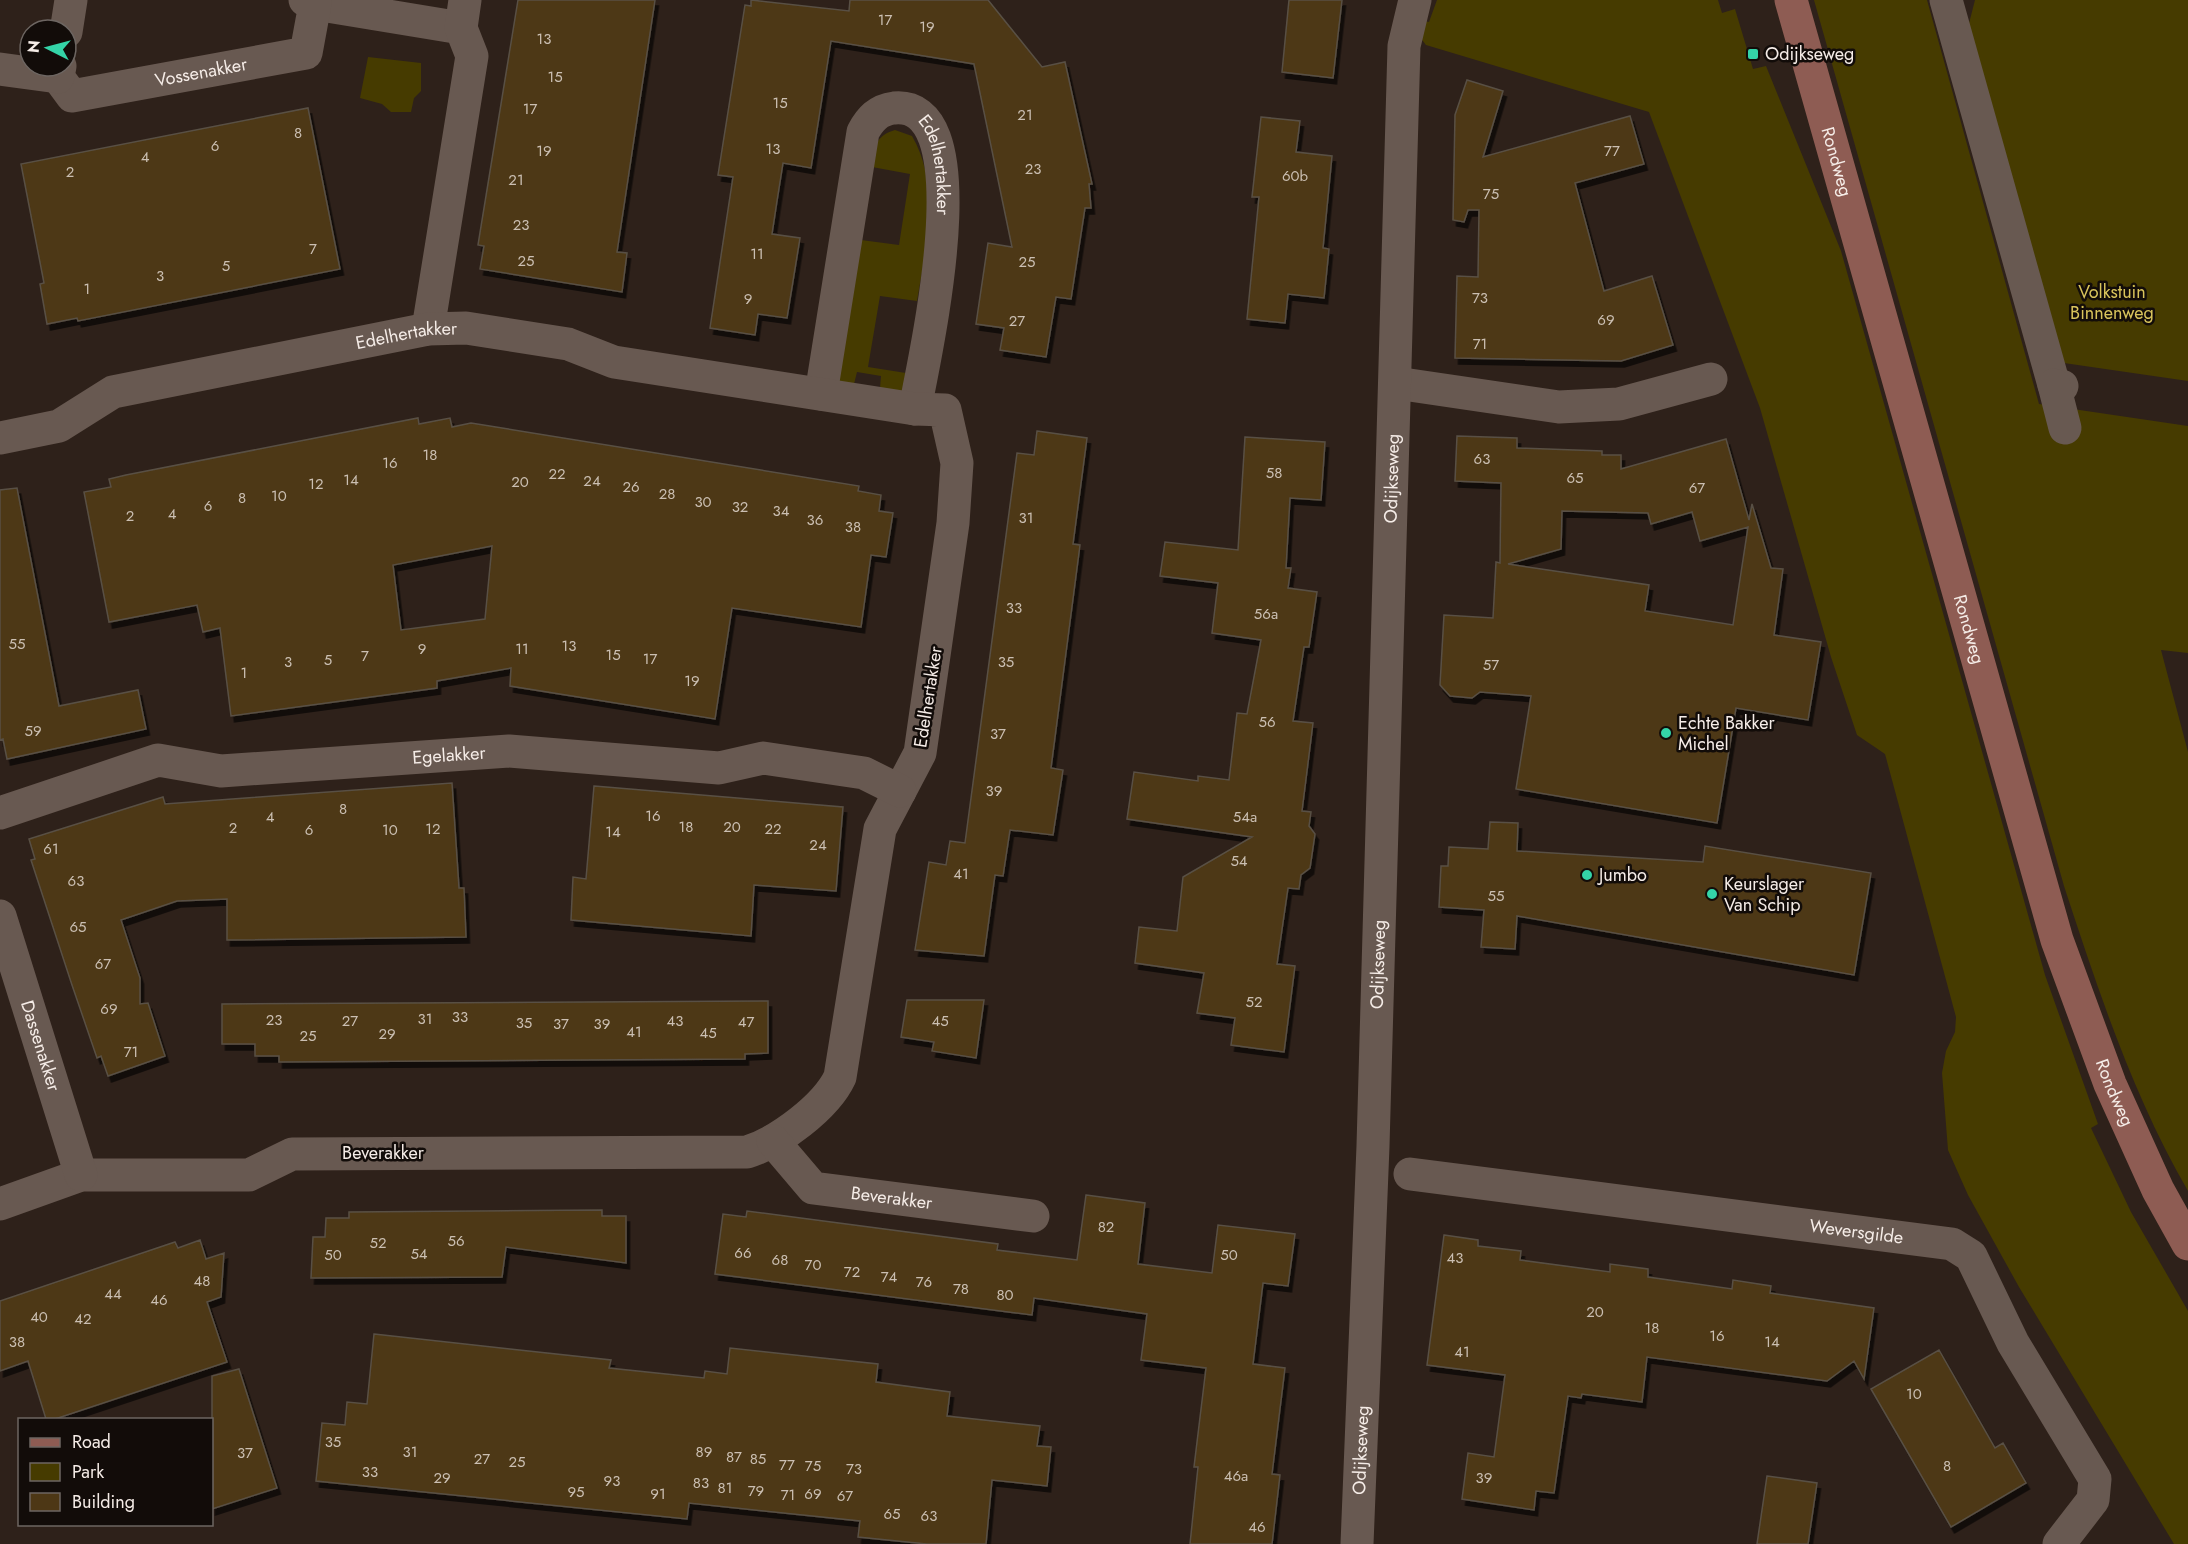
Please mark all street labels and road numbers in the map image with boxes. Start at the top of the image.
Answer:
street label: Vossenakker [153,51,250,93]
street label: Edelhertakker [912,109,956,216]
street label: Rondweg [1815,124,1859,199]
street label: Edelhertakker [353,315,458,356]
street label: Odijkseweg [1378,434,1406,524]
street label: Rondweg [1947,592,1991,667]
street label: Edelhertakker [907,644,949,750]
street label: Egelakker [411,740,487,771]
street label: Odijkseweg [1364,919,1392,1009]
street label: Dassenakker [14,997,67,1095]
street label: Rondweg [2089,1055,2141,1131]
street label: Beverakker [342,1140,425,1166]
street label: Beverakker [849,1180,935,1216]
street label: Weversgilde [1808,1213,1905,1251]
street label: Odijkseweg [1346,1405,1376,1495]

